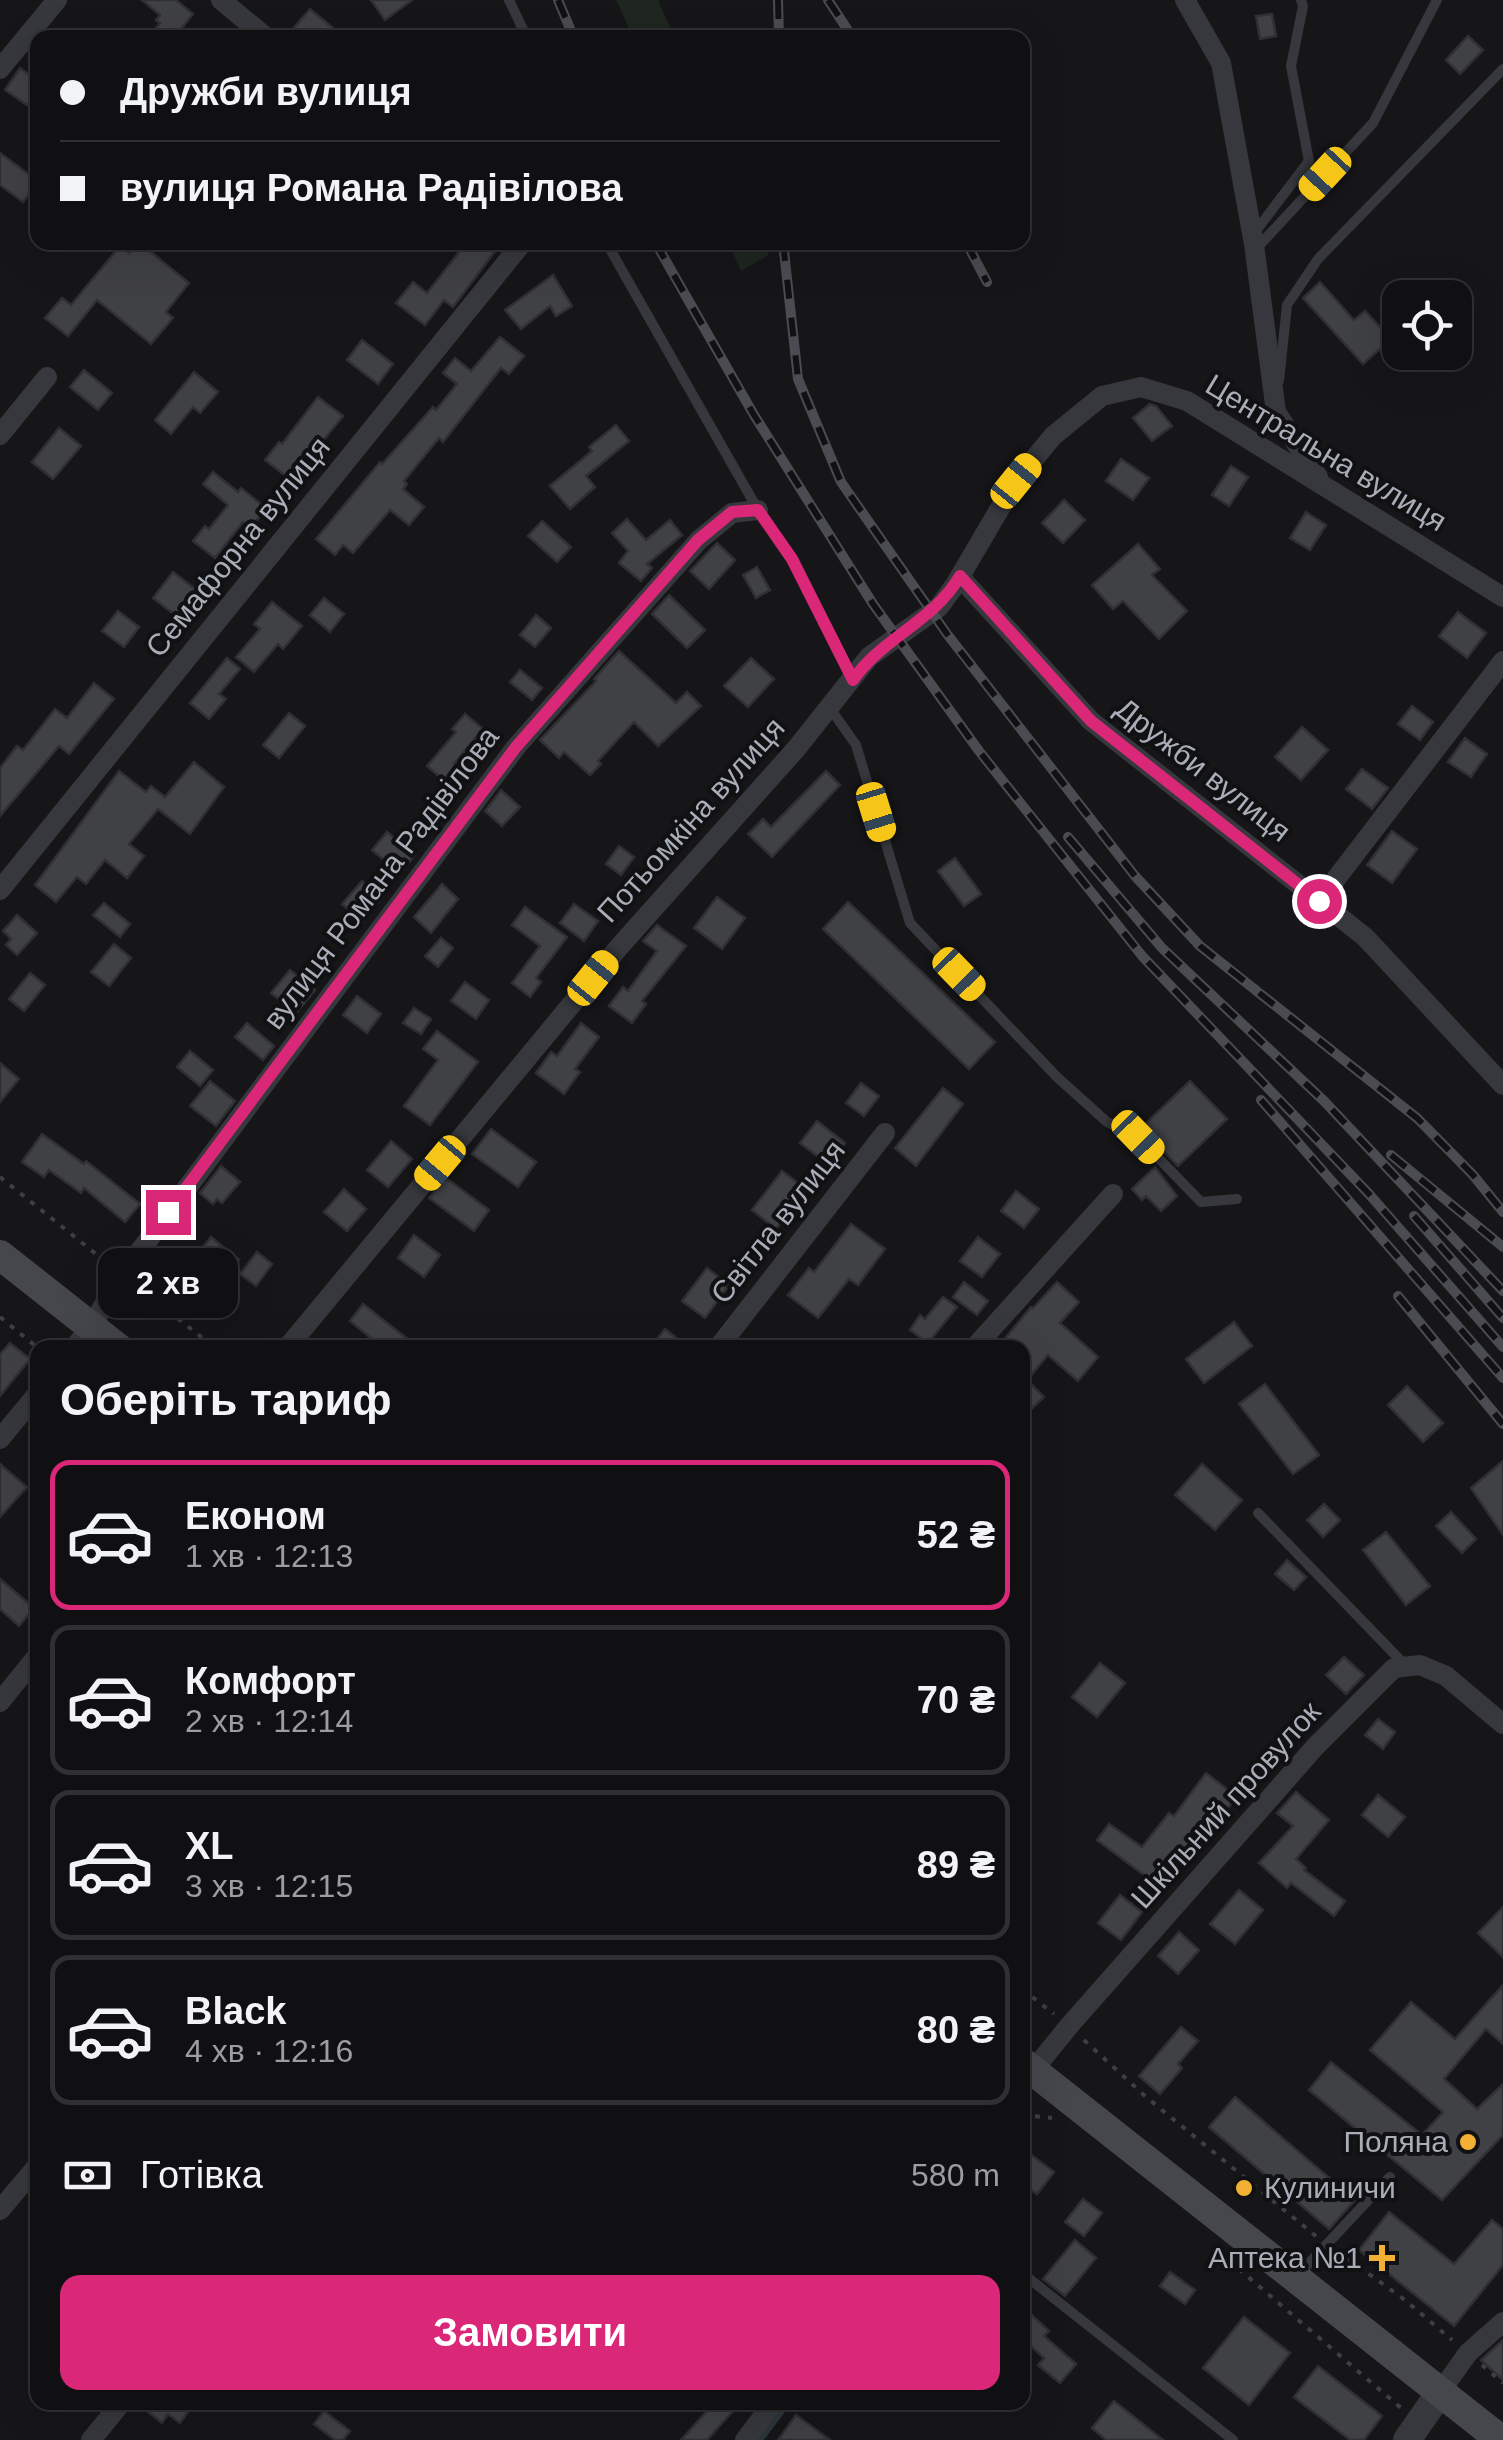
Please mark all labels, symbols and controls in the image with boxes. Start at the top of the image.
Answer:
text: Дружби вулиця [120,71,412,113]
car [1294,142,1356,206]
text: вулиця Романа Радівілова [120,167,623,209]
map controls [1382,280,1472,370]
button: locate [1382,280,1472,370]
street label: Центральна вулиця [1200,368,1452,537]
street label: Семафорна вулиця [139,430,336,663]
car [985,448,1047,514]
street label: Дружби вулиця [1110,691,1297,848]
street label: Потьомкіна вулиця [590,711,791,928]
street label: вулиця Романа Радівілова [256,720,505,1035]
car [853,779,899,845]
route start [1297,879,1342,924]
car [927,942,991,1006]
car [562,945,624,1011]
car [1106,1105,1170,1169]
car [409,1130,471,1196]
street label: Світла вулиця [704,1134,851,1310]
route end [146,1190,191,1235]
callout: 2 хв [98,1247,238,1317]
text: 2 хв [136,1265,200,1301]
text: Оберіть тариф [60,1374,392,1425]
icon: car [65,1490,155,1580]
text: Економ [185,1495,326,1537]
text: 52 ₴ [917,1514,995,1556]
text: 1 хв · 12:13 [185,1538,353,1574]
icon: car [65,1655,155,1745]
text: Комфорт [185,1660,356,1702]
text: 70 ₴ [917,1679,995,1721]
street label: Шкільний провулок [1124,1694,1327,1914]
text: 2 хв · 12:14 [185,1703,353,1739]
icon: car [65,1820,155,1910]
text: XL [185,1825,234,1867]
text: 89 ₴ [917,1844,995,1886]
text: 3 хв · 12:15 [185,1868,353,1904]
icon: car [65,1985,155,2075]
text: Black [185,1990,286,2032]
text: 80 ₴ [917,2009,995,2051]
text: 4 хв · 12:16 [185,2033,353,2069]
place label: Поляна [1343,2125,1448,2158]
marker: Поляна [1457,2131,1479,2153]
icon: cash [60,2148,115,2203]
text: Готівка [140,2154,263,2196]
text: 580 m [911,2157,1000,2193]
place label: Кулиничи [1264,2171,1396,2204]
marker: Кулиничи [1233,2177,1255,2199]
place label: Аптека №1 [1208,2241,1362,2274]
marker: Аптека №1 [1371,2247,1393,2269]
button: Замовити [60,2275,1000,2390]

